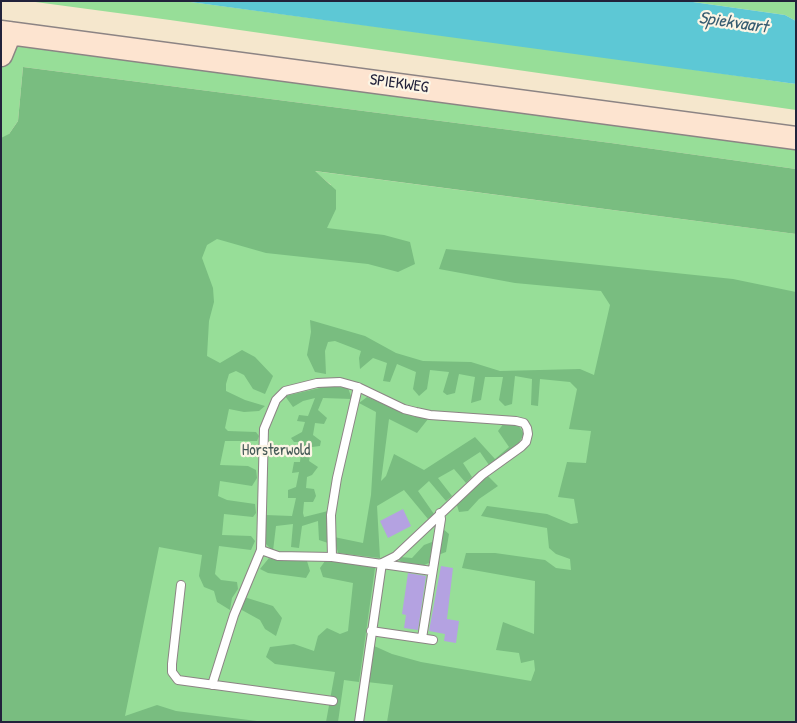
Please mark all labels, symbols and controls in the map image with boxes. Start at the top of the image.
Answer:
water label: Spiekvaart [697,7,769,39]
street label: SPIEKWEG [369,70,429,98]
park label: Horsterwold [242,441,310,461]

